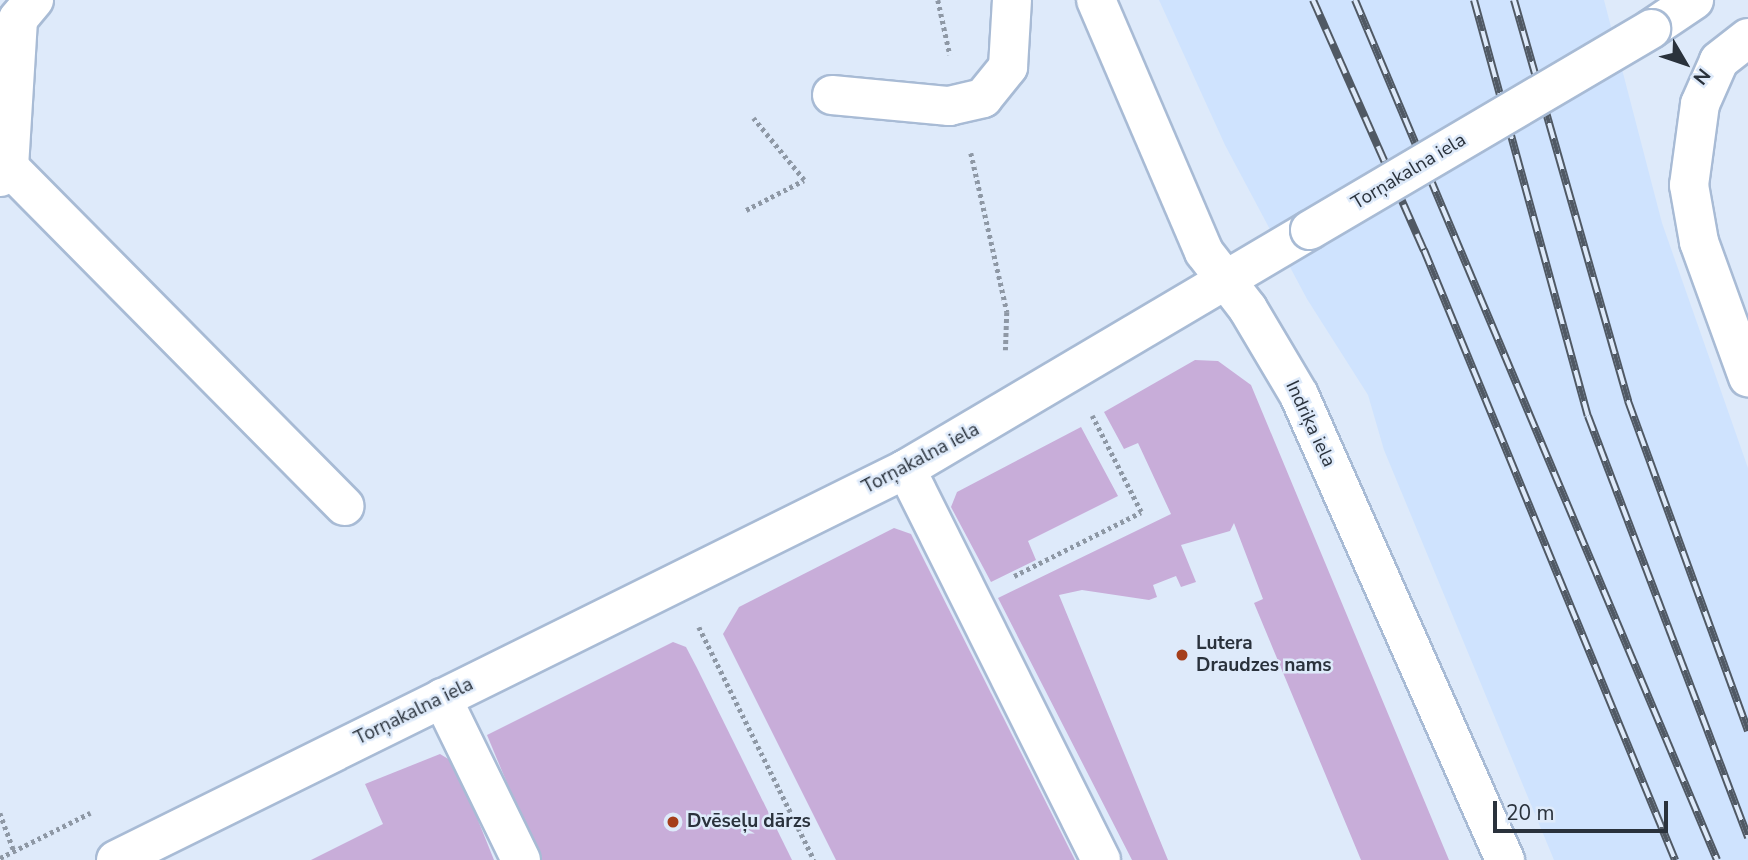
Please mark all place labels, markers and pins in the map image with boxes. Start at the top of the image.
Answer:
place label: Lutera Draudzes nams [1196,633,1332,677]
marker: Lutera Draudzes nams [1174,647,1190,663]
place label: Dvēseļu dārzs [687,811,811,833]
marker: Dvēseļu dārzs [665,814,681,830]

